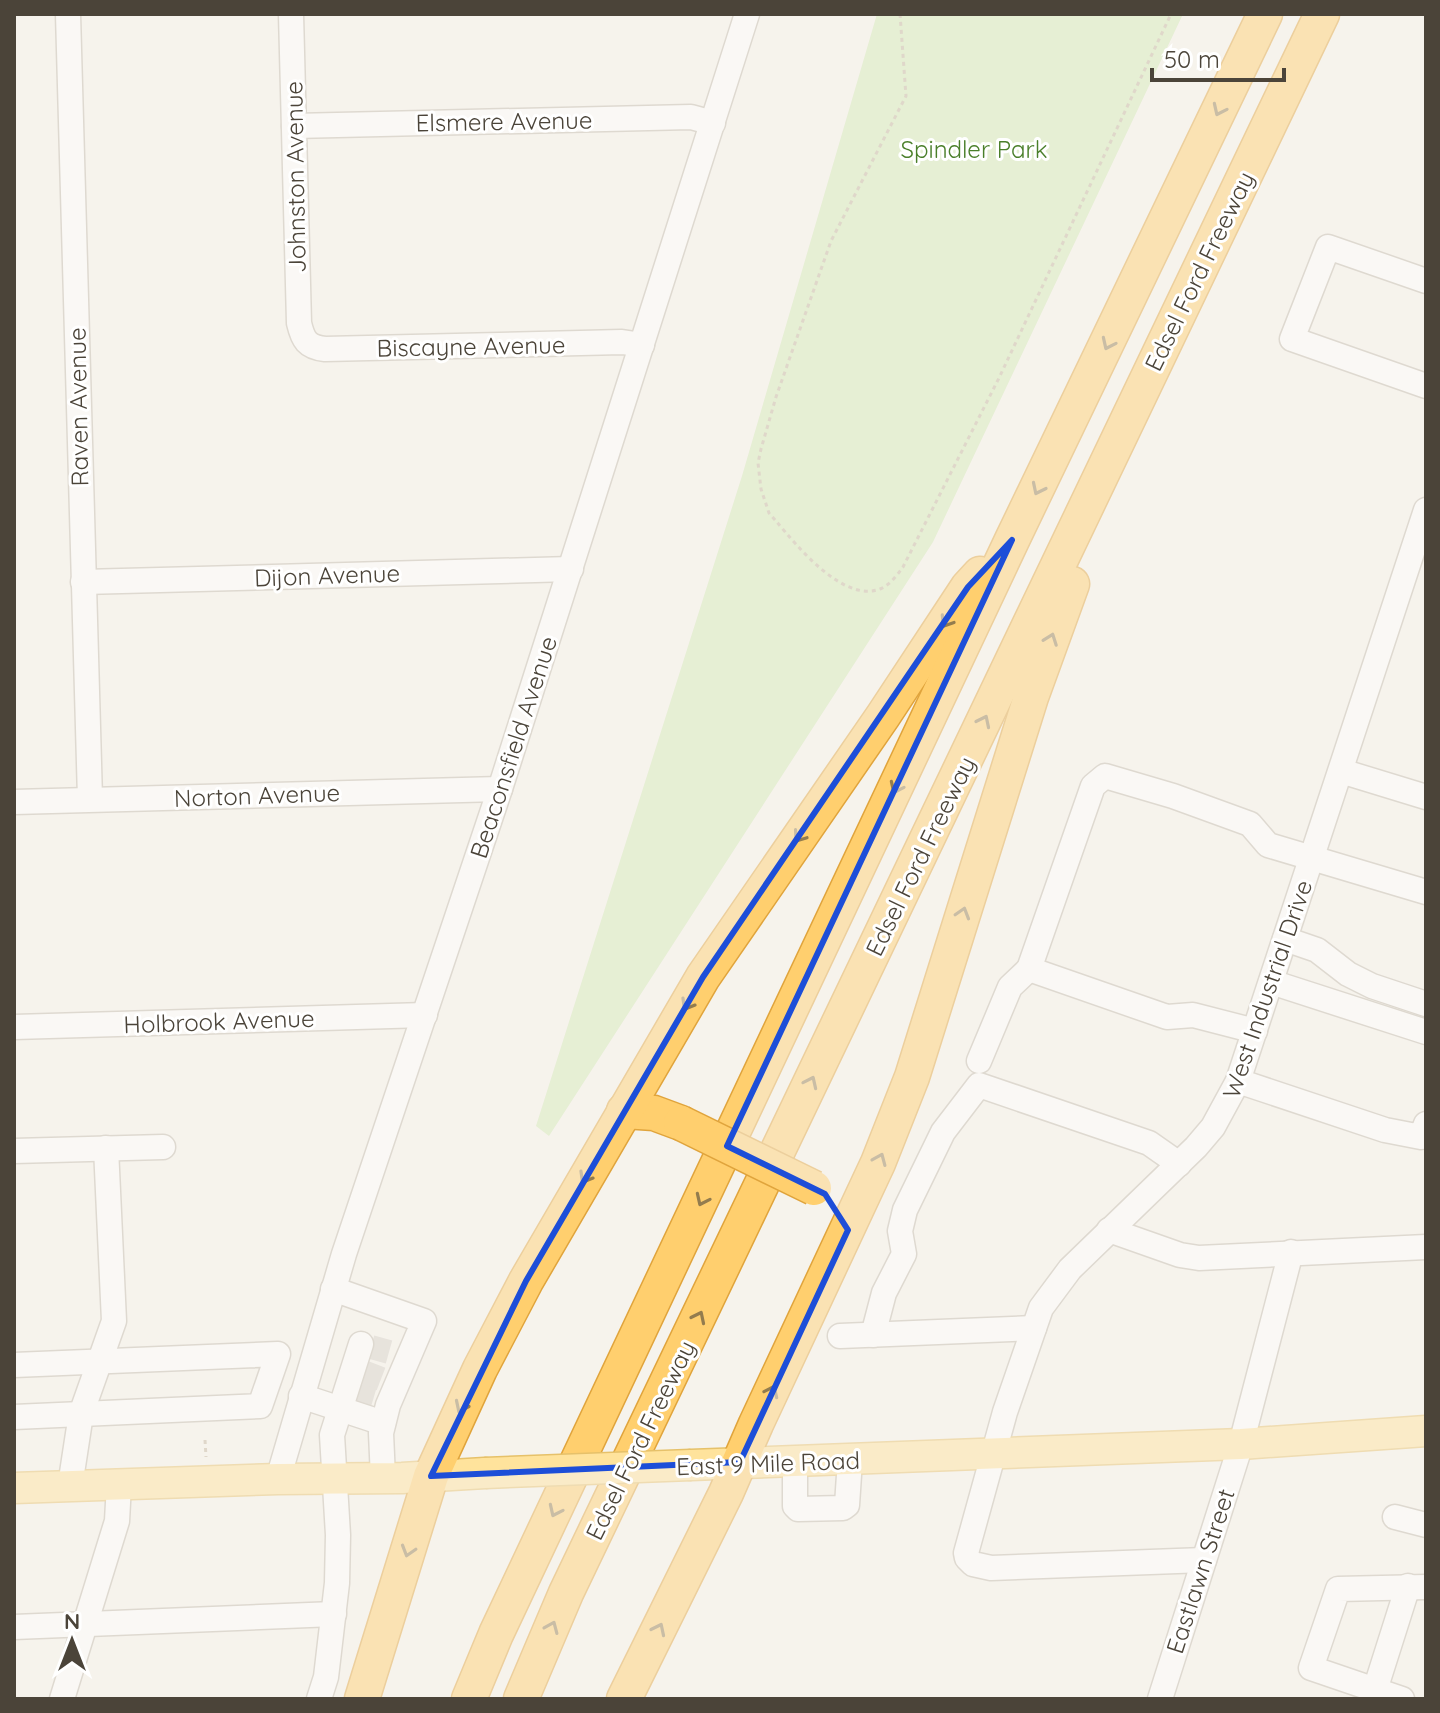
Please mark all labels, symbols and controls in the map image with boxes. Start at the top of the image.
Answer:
scale bar [1152,32,1284,82]
text: 50 m [1164,44,1220,74]
street label: Johnston Avenue [278,81,312,273]
one-way arrow [1213,101,1229,116]
street label: Elsmere Avenue [415,104,593,138]
park label: Spindler Park [900,134,1048,164]
street label: Edsel Ford Freeway [1138,166,1260,376]
street label: Raven Avenue [62,327,94,487]
street label: Biscayne Avenue [376,329,566,363]
one-way arrow [1102,336,1118,351]
one-way arrow [1032,481,1047,496]
street label: Dijon Avenue [254,557,400,593]
one-way arrow [940,613,955,628]
street label: Beaconsfield Avenue [463,632,563,862]
one-way arrow [1042,633,1058,647]
one-way arrow [974,715,990,730]
street label: Edsel Ford Freeway [859,751,981,961]
street label: Norton Avenue [173,777,341,813]
one-way arrow [890,779,906,794]
one-way arrow [794,828,809,842]
street label: West Industrial Drive [1216,876,1318,1102]
one-way arrow [954,907,970,921]
one-way arrow [681,996,697,1011]
street label: Holbrook Avenue [123,1003,315,1039]
one-way arrow [802,1076,818,1090]
one-way arrow [870,1153,886,1167]
one-way arrow [579,1170,595,1184]
one-way arrow [696,1192,712,1207]
one-way arrow [689,1310,705,1325]
street label: Edsel Ford Freeway [579,1335,701,1545]
one-way arrow [762,1384,778,1399]
one-way arrow [455,1399,471,1414]
street label: East 9 Mile Road [676,1445,860,1481]
street label: Eastlawn Street [1159,1485,1241,1657]
one-way arrow [549,1503,565,1518]
one-way arrow [401,1543,417,1557]
north arrow [32,1601,112,1681]
text: N [64,1607,80,1635]
one-way arrow [542,1621,558,1635]
one-way arrow [649,1623,665,1638]

